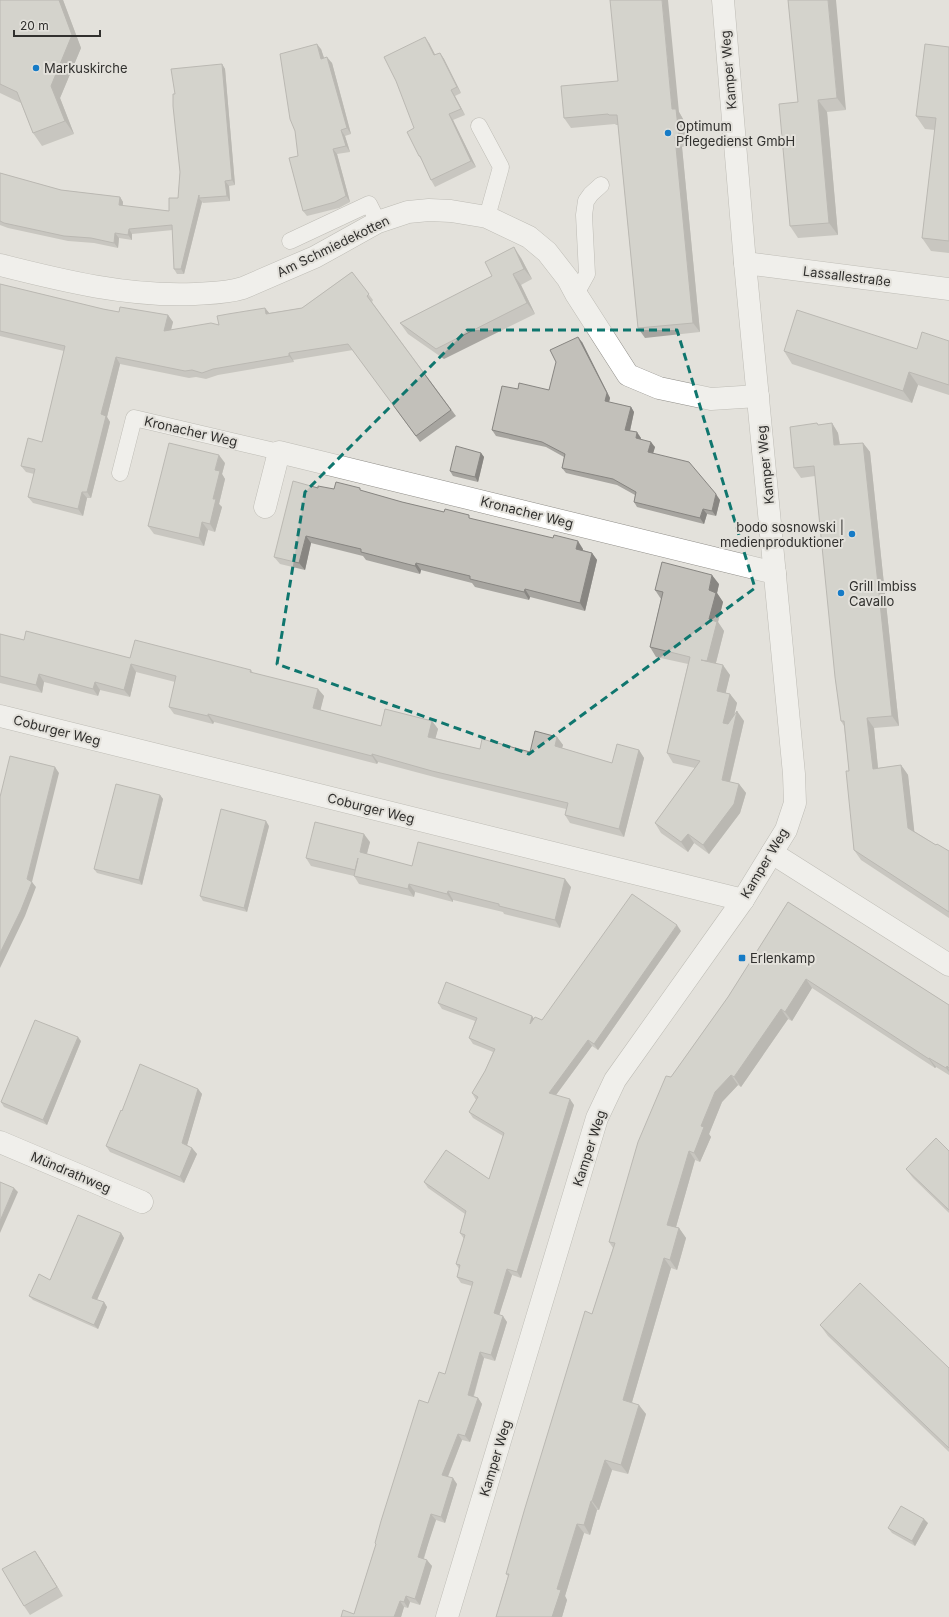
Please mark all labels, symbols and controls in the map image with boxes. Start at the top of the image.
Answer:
scale bar [14,12,100,38]
text: 20 m [20,18,49,33]
street label: Kamper Weg [717,30,739,110]
place label: Markuskirche [44,60,127,76]
marker: Markuskirche [31,63,41,73]
place label: Optimum Pflegedienst GmbH [676,118,795,149]
marker: Optimum Pflegedienst GmbH [663,128,673,138]
street label: Am Schmiedekotten [274,212,392,280]
street label: Lassallestraße [802,263,892,289]
street label: Kronacher Weg [143,413,239,449]
street label: Kamper Weg [753,425,777,505]
street label: Kronacher Weg [479,493,575,531]
place label: bodo sosnowski | medienproduktioner [720,519,844,550]
marker: bodo sosnowski | medienproduktioner [847,529,857,539]
place label: Grill Imbiss Cavallo [849,578,917,609]
marker: Grill Imbiss Cavallo [836,588,846,598]
street label: Coburger Weg [12,711,102,749]
street label: Coburger Weg [326,789,416,827]
street label: Kamper Weg [737,825,791,901]
place label: Erlenkamp [750,950,815,966]
marker: Erlenkamp [737,953,747,963]
street label: Kamper Weg [569,1108,609,1188]
street label: Mündrathweg [29,1148,113,1196]
street label: Kamper Weg [476,1418,514,1498]

